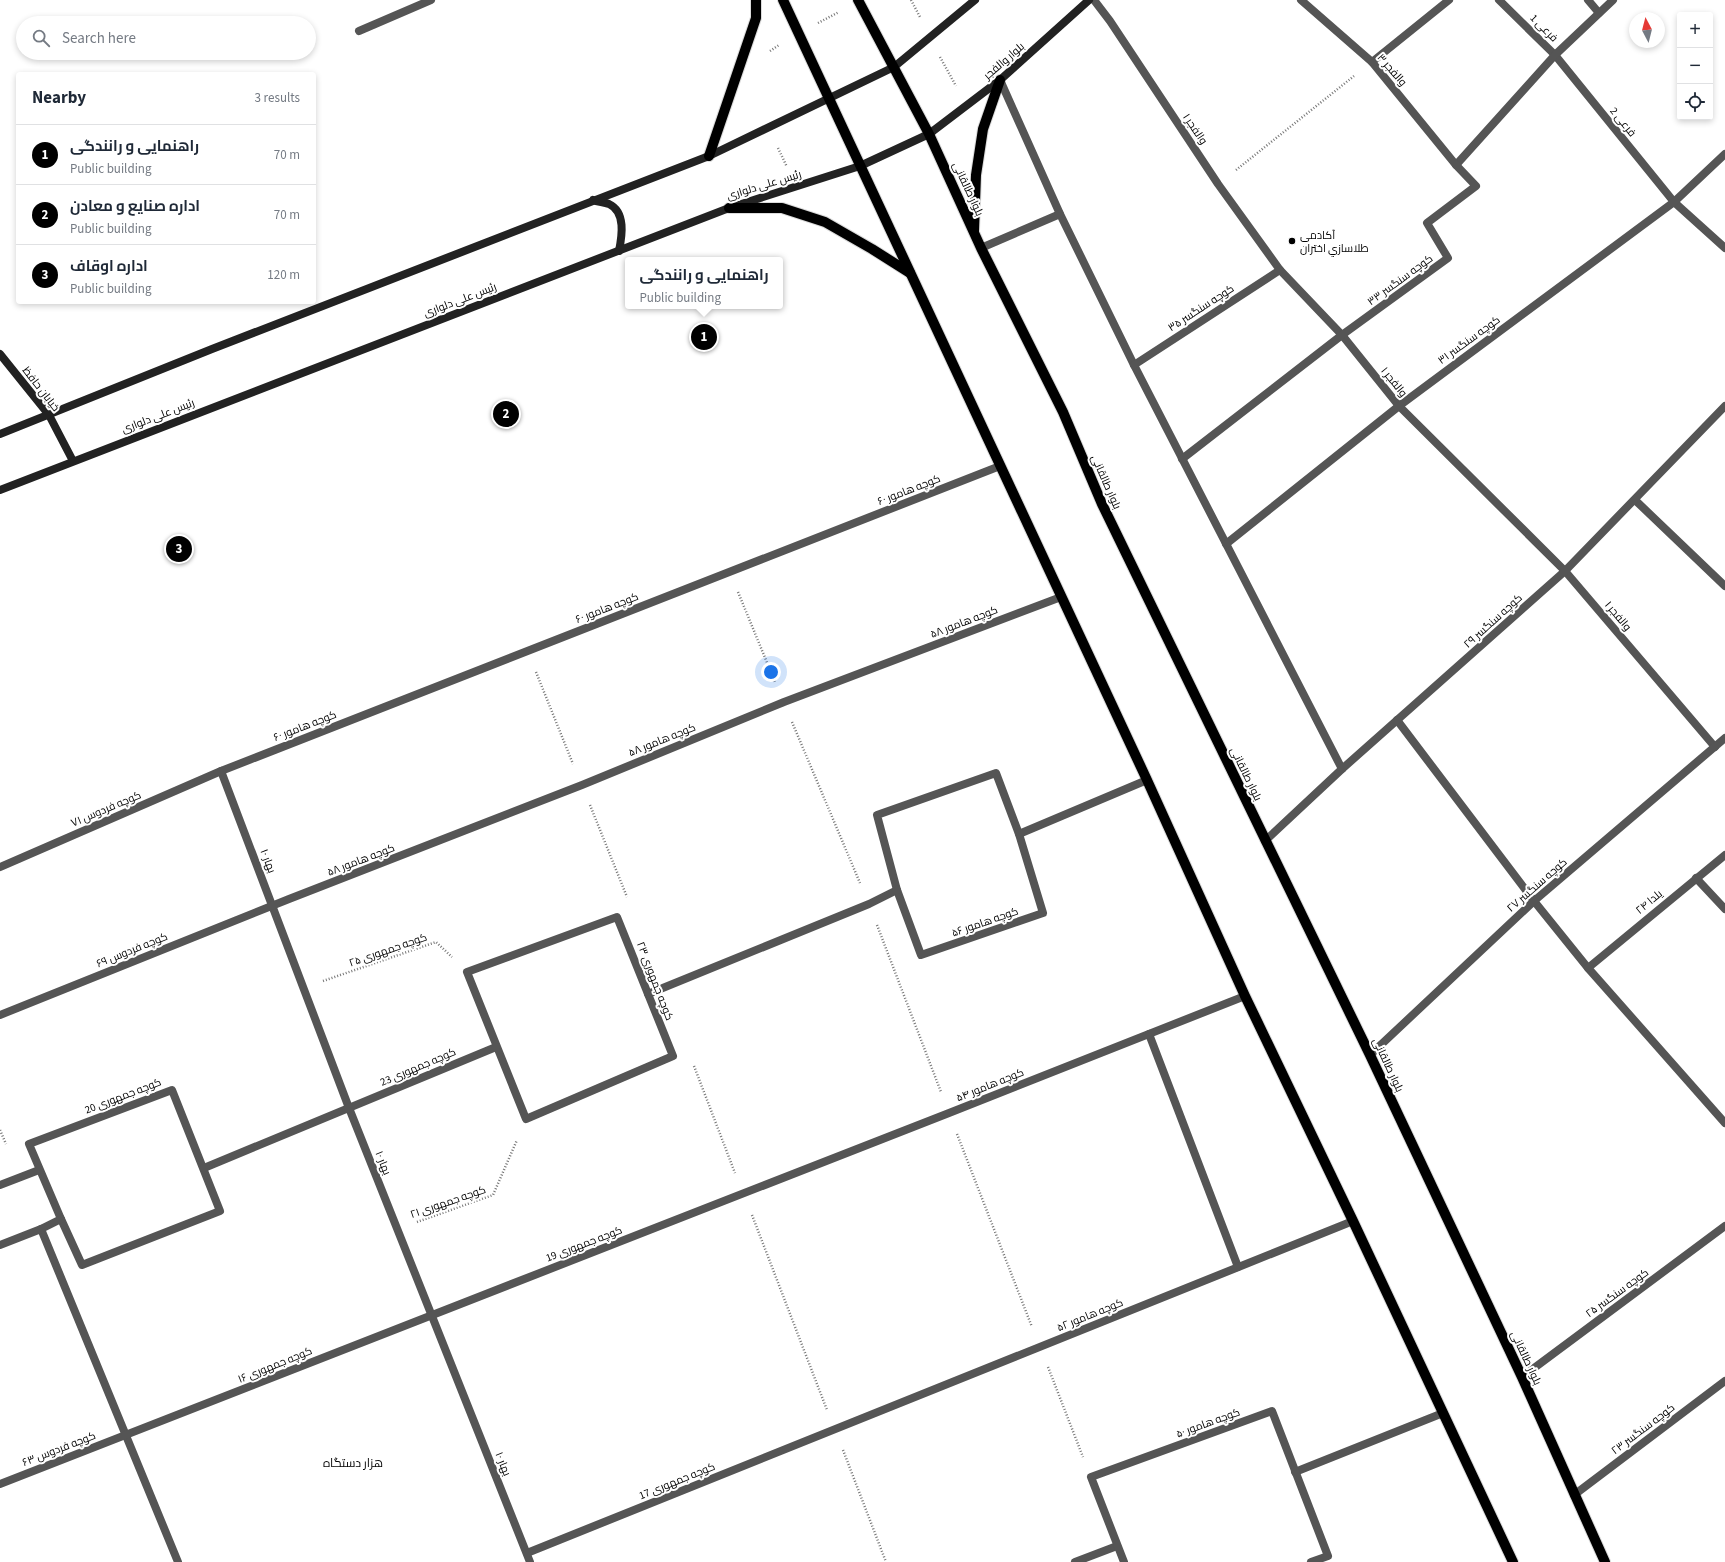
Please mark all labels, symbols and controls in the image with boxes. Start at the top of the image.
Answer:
street label: فرعی 1 [1527,11,1561,45]
north arrow [1629,12,1665,48]
map controls [1677,12,1713,120]
button: + [1677,12,1713,48]
search box [16,16,316,60]
icon: search [30,27,52,49]
text: Search here [62,28,136,49]
street label: بلوار والفجر [980,39,1028,84]
button: − [1677,48,1713,84]
street label: والفجر ۳ [1374,51,1410,89]
button: locate [1677,84,1713,120]
text: Nearby [32,86,86,110]
text: 3 results [255,89,300,107]
street label: فرعی 2 [1607,104,1639,140]
street label: والفجر ۱ [1179,110,1211,148]
text: راهنمایی و رانندگی [70,136,199,157]
text: 1 [42,146,48,164]
text: 70 m [274,146,300,164]
street label: بلوار طالقانی [949,159,987,219]
text: Public building [70,160,152,178]
street label: رئیس علی دلواری [725,167,803,203]
text: اداره صنایع و معادن [70,196,200,217]
text: 2 [42,206,48,224]
text: 70 m [274,206,300,224]
text: Public building [70,220,152,238]
place label: آكادمى طلاسازي اختران [1300,228,1369,257]
marker: آكادمى طلاسازي اختران [1287,236,1297,246]
street label: کوچه سنگسر ۳۳ [1364,251,1436,309]
text: اداره اوقاف [70,256,148,277]
popup [625,257,783,309]
text: راهنمایی و رانندگی [639,265,769,286]
text: 3 [42,266,48,284]
text: 120 m [267,266,300,284]
street label: رئیس علی دلواری [421,279,499,321]
text: Public building [70,280,152,298]
street label: کوچه سنگسر ۳۵ [1165,281,1237,335]
text: Public building [639,289,721,307]
street label: کوچه سنگسر ۳۱ [1435,312,1503,368]
pin: 1 [691,322,717,352]
street label: خیابان حافظ [19,363,63,415]
street label: والفجر ۱ [1377,364,1411,400]
street label: رئیس علی دلواری [119,395,197,437]
pin: 2 [493,399,519,429]
street label: بلوار طالقانی [1087,452,1125,512]
street label: کوچه هامور ۶۰ [875,471,943,509]
pin: 3 [166,534,192,564]
street label: کوچه هامور ۶۰ [573,589,641,627]
street label: کوچه سنگسر ۲۹ [1460,590,1526,651]
street label: والفجر ۱ [1601,598,1635,634]
street label: کوچه هامور ۵۸ [928,602,1000,642]
your location [761,662,781,682]
street label: کوچه هامور ۶۰ [271,707,339,745]
street label: کوچه هامور ۵۸ [626,720,698,760]
street label: بلوار طالقانی [1227,745,1266,803]
street label: کوچه فردوس ۷۱ [69,787,144,831]
street label: کوچه هامور ۵۸ [325,840,397,880]
street label: بهار ۱۰ [257,847,279,875]
street label: کوچه سنگسر ۲۷ [1504,855,1570,915]
street label: یلدا ۲۴ [1633,886,1666,918]
street label: کوچه هامور ۵۶ [950,904,1020,940]
street label: کوچه فردوس ۶۹ [94,929,170,971]
street label: کوچه جمهوری ۲۵ [347,930,429,970]
street label: کوچه جمهوری ۲۳ [633,939,677,1023]
street label: بلوار طالقانی [1369,1035,1407,1095]
street label: کوچه جمهوری 23 [378,1044,458,1090]
street label: کوچه هامور ۵۴ [954,1065,1026,1105]
street label: کوچه جمهوری 20 [83,1074,164,1118]
street label: بهار ۱۰ [371,1149,395,1177]
street label: کوچه جمهوری ۲۱ [408,1182,488,1222]
street label: کوچه جمهوری 19 [544,1222,625,1266]
street label: کوچه سنگسر ۲۵ [1582,1265,1652,1321]
street label: کوچه هامور ۵۲ [1055,1295,1125,1335]
street label: بلوار طالقانی [1507,1328,1545,1388]
street label: کوچه جمهوری ۱۶ [236,1343,314,1387]
street label: کوچه سنگسر ۲۳ [1608,1400,1678,1458]
street label: کوچه هامور ۵۰ [1174,1404,1242,1442]
street label: کوچه فردوس ۶۳ [20,1428,98,1470]
street label: بهار ۱۰ [491,1450,515,1478]
district label: هزار دستگاه [323,1455,383,1472]
street label: کوچه جمهوری 17 [637,1459,717,1503]

